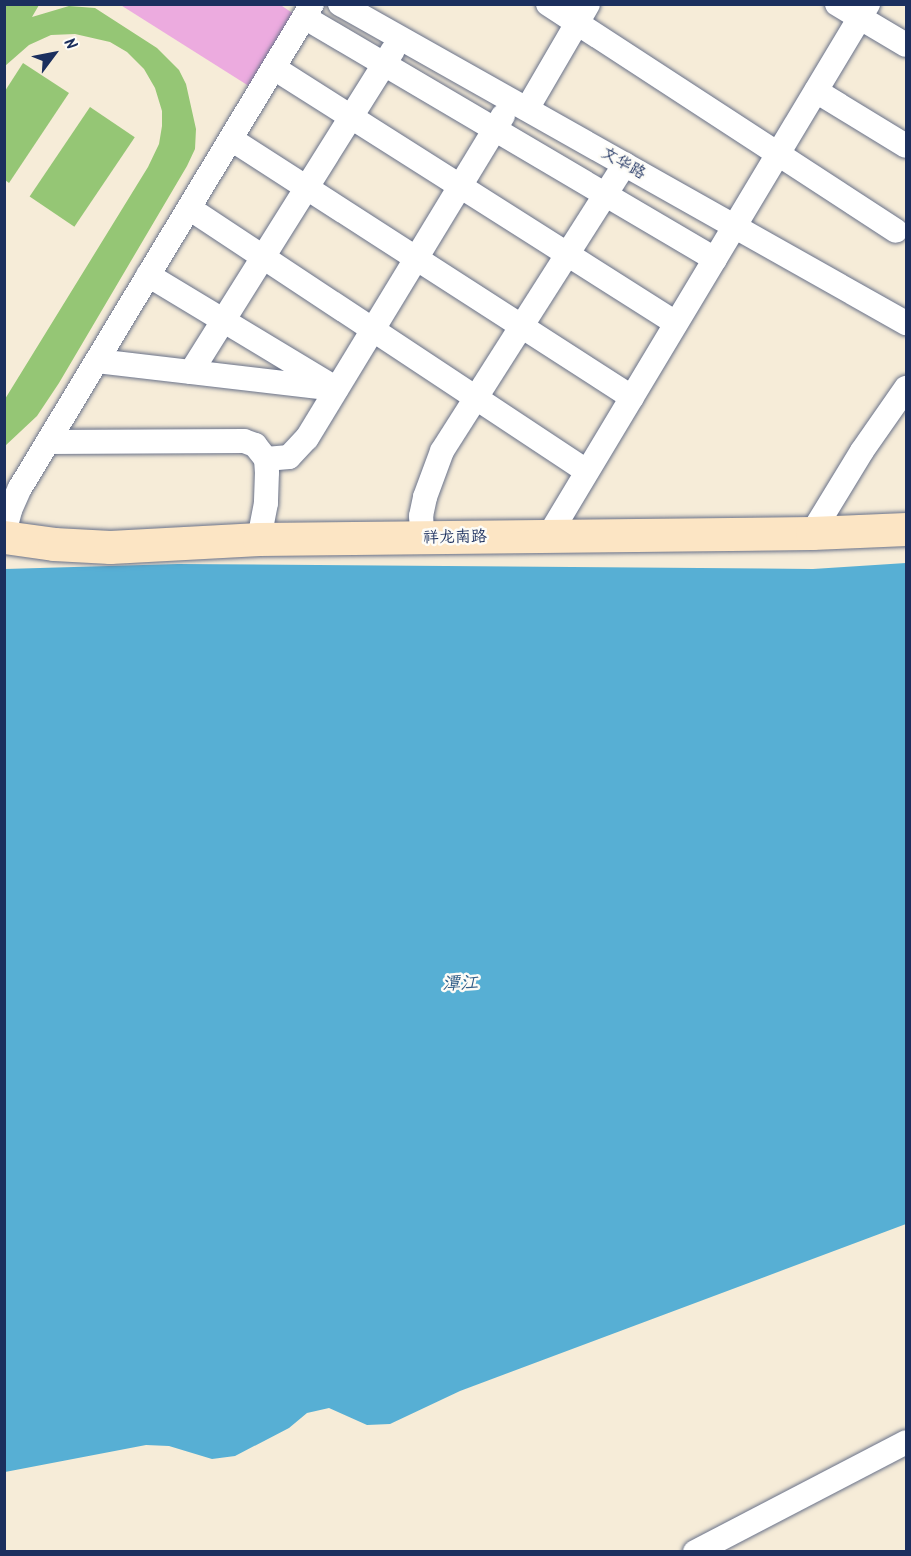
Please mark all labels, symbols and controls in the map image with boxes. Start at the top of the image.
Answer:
north arrow [24,24,84,84]
text: N [56,33,83,55]
street label: 文华路 [597,144,649,184]
street label: 祥龙南路 [423,528,487,548]
water label: 潭江 [442,974,478,996]

